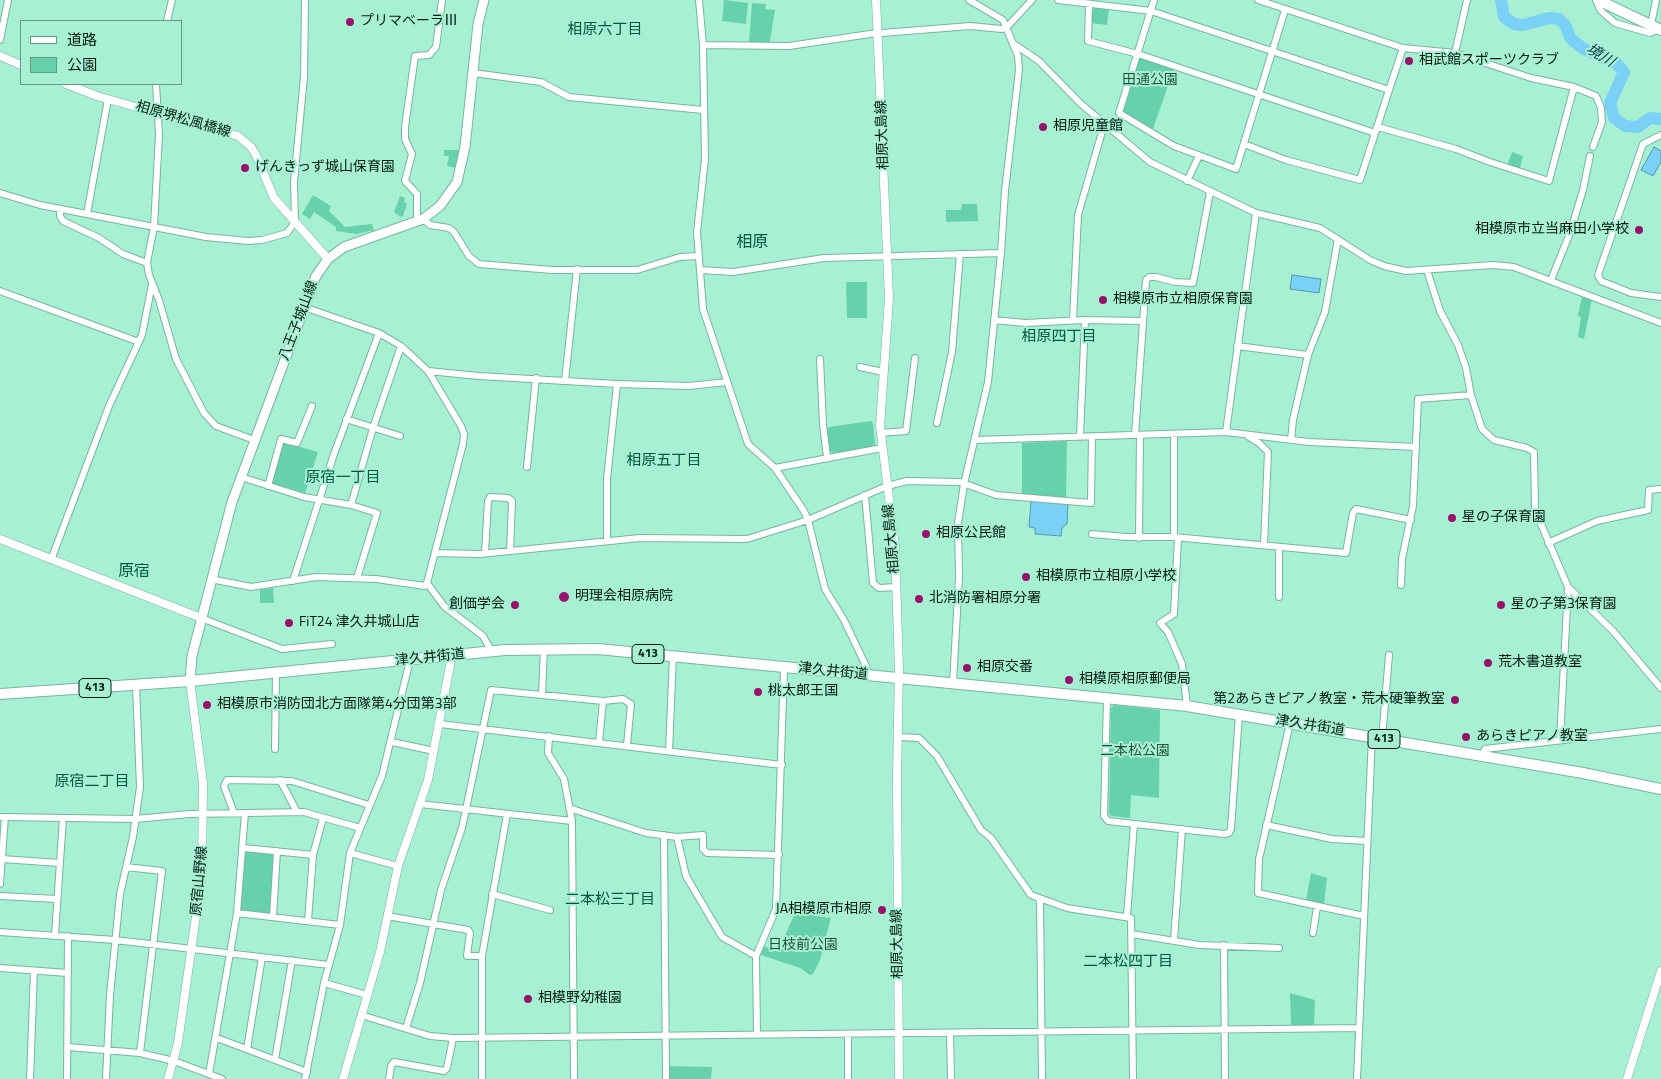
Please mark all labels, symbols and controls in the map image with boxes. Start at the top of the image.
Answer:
place label: プリマベーラⅢ [360,14,458,30]
marker: プリマベーラⅢ [344,16,356,28]
legend [20,20,182,85]
district label: 相原六丁目 [568,21,642,39]
text: 道路 [67,28,97,51]
water label: 境川 [1583,41,1617,71]
text: 公園 [67,53,97,76]
place label: 相武館スポーツクラブ [1419,53,1559,69]
marker: 相武館スポーツクラブ [1403,55,1415,67]
park label: 田通公園 [1122,73,1178,89]
street label: 相原堺松風橋線 [134,98,232,142]
street label: 相原大島線 [873,100,893,170]
place label: 相原児童館 [1053,119,1123,135]
marker: 相原児童館 [1037,121,1049,133]
place label: げんきっず城山保育園 [255,160,395,176]
marker: げんきっず城山保育園 [239,162,251,174]
place label: 相模原市立当麻田小学校 [1475,222,1629,238]
marker: 相模原市立当麻田小学校 [1633,224,1645,236]
district label: 相原 [736,233,768,253]
street label: 八王子城山線 [276,279,322,363]
place label: 相模原市立相原保育園 [1113,292,1253,308]
marker: 相模原市立相原保育園 [1097,294,1109,306]
district label: 相原四丁目 [1022,328,1096,346]
district label: 相原五丁目 [627,452,701,470]
district label: 原宿一丁目 [306,469,380,487]
street label: 相原大島線 [881,503,903,575]
place label: 星の子保育園 [1462,510,1546,526]
marker: 星の子保育園 [1446,512,1458,524]
place label: 相原公民館 [936,526,1006,542]
marker: 相原公民館 [920,528,932,540]
district label: 原宿 [118,562,150,582]
place label: 相模原市立相原小学校 [1036,569,1176,585]
marker: 相模原市立相原小学校 [1020,571,1032,583]
place label: 明理会相原病院 [575,589,673,605]
marker: 明理会相原病院 [557,590,571,604]
place label: 北消防署相原分署 [929,591,1041,607]
marker: 北消防署相原分署 [913,593,925,605]
place label: 創価学会 [449,597,505,613]
place label: 星の子第3保育園 [1511,597,1617,613]
marker: 創価学会 [509,599,521,611]
marker: 星の子第3保育園 [1495,599,1507,611]
place label: FiT24 津久井城山店 [299,615,420,631]
marker: FiT24 津久井城山店 [283,617,295,629]
road number: 413 [632,644,664,664]
street label: 津久井街道 [394,646,466,670]
place label: 荒木書道教室 [1498,655,1582,671]
marker: 荒木書道教室 [1482,657,1494,669]
street label: 津久井街道 [797,660,869,684]
place label: 相原交番 [977,660,1033,676]
marker: 相原交番 [961,662,973,674]
place label: 相模原相原郵便局 [1079,672,1191,688]
marker: 相模原相原郵便局 [1063,674,1075,686]
road number: 413 [79,678,111,698]
place label: 桃太郎王国 [768,684,838,700]
marker: 桃太郎王国 [752,686,764,698]
place label: 第2あらきピアノ教室・荒木硬筆教室 [1213,692,1445,708]
marker: 第2あらきピアノ教室・荒木硬筆教室 [1449,694,1461,706]
place label: 相模原市消防団北方面隊第4分団第3部 [217,697,457,713]
marker: 相模原市消防団北方面隊第4分団第3部 [201,699,213,711]
street label: 津久井街道 [1274,712,1346,740]
place label: あらきピアノ教室 [1476,729,1588,745]
road number: 413 [1368,730,1400,749]
marker: あらきピアノ教室 [1460,731,1472,743]
park label: 二本松公園 [1100,744,1170,760]
district label: 原宿二丁目 [55,773,129,791]
street label: 原宿山野線 [189,845,211,917]
district label: 二本松三丁目 [565,891,655,909]
place label: JA相模原市相原 [776,902,872,918]
marker: JA相模原市相原 [876,904,888,916]
street label: 相原大島線 [889,909,907,979]
park label: 日枝前公園 [768,938,838,954]
district label: 二本松四丁目 [1083,953,1173,971]
place label: 相模野幼稚園 [538,991,622,1007]
marker: 相模野幼稚園 [522,993,534,1005]

